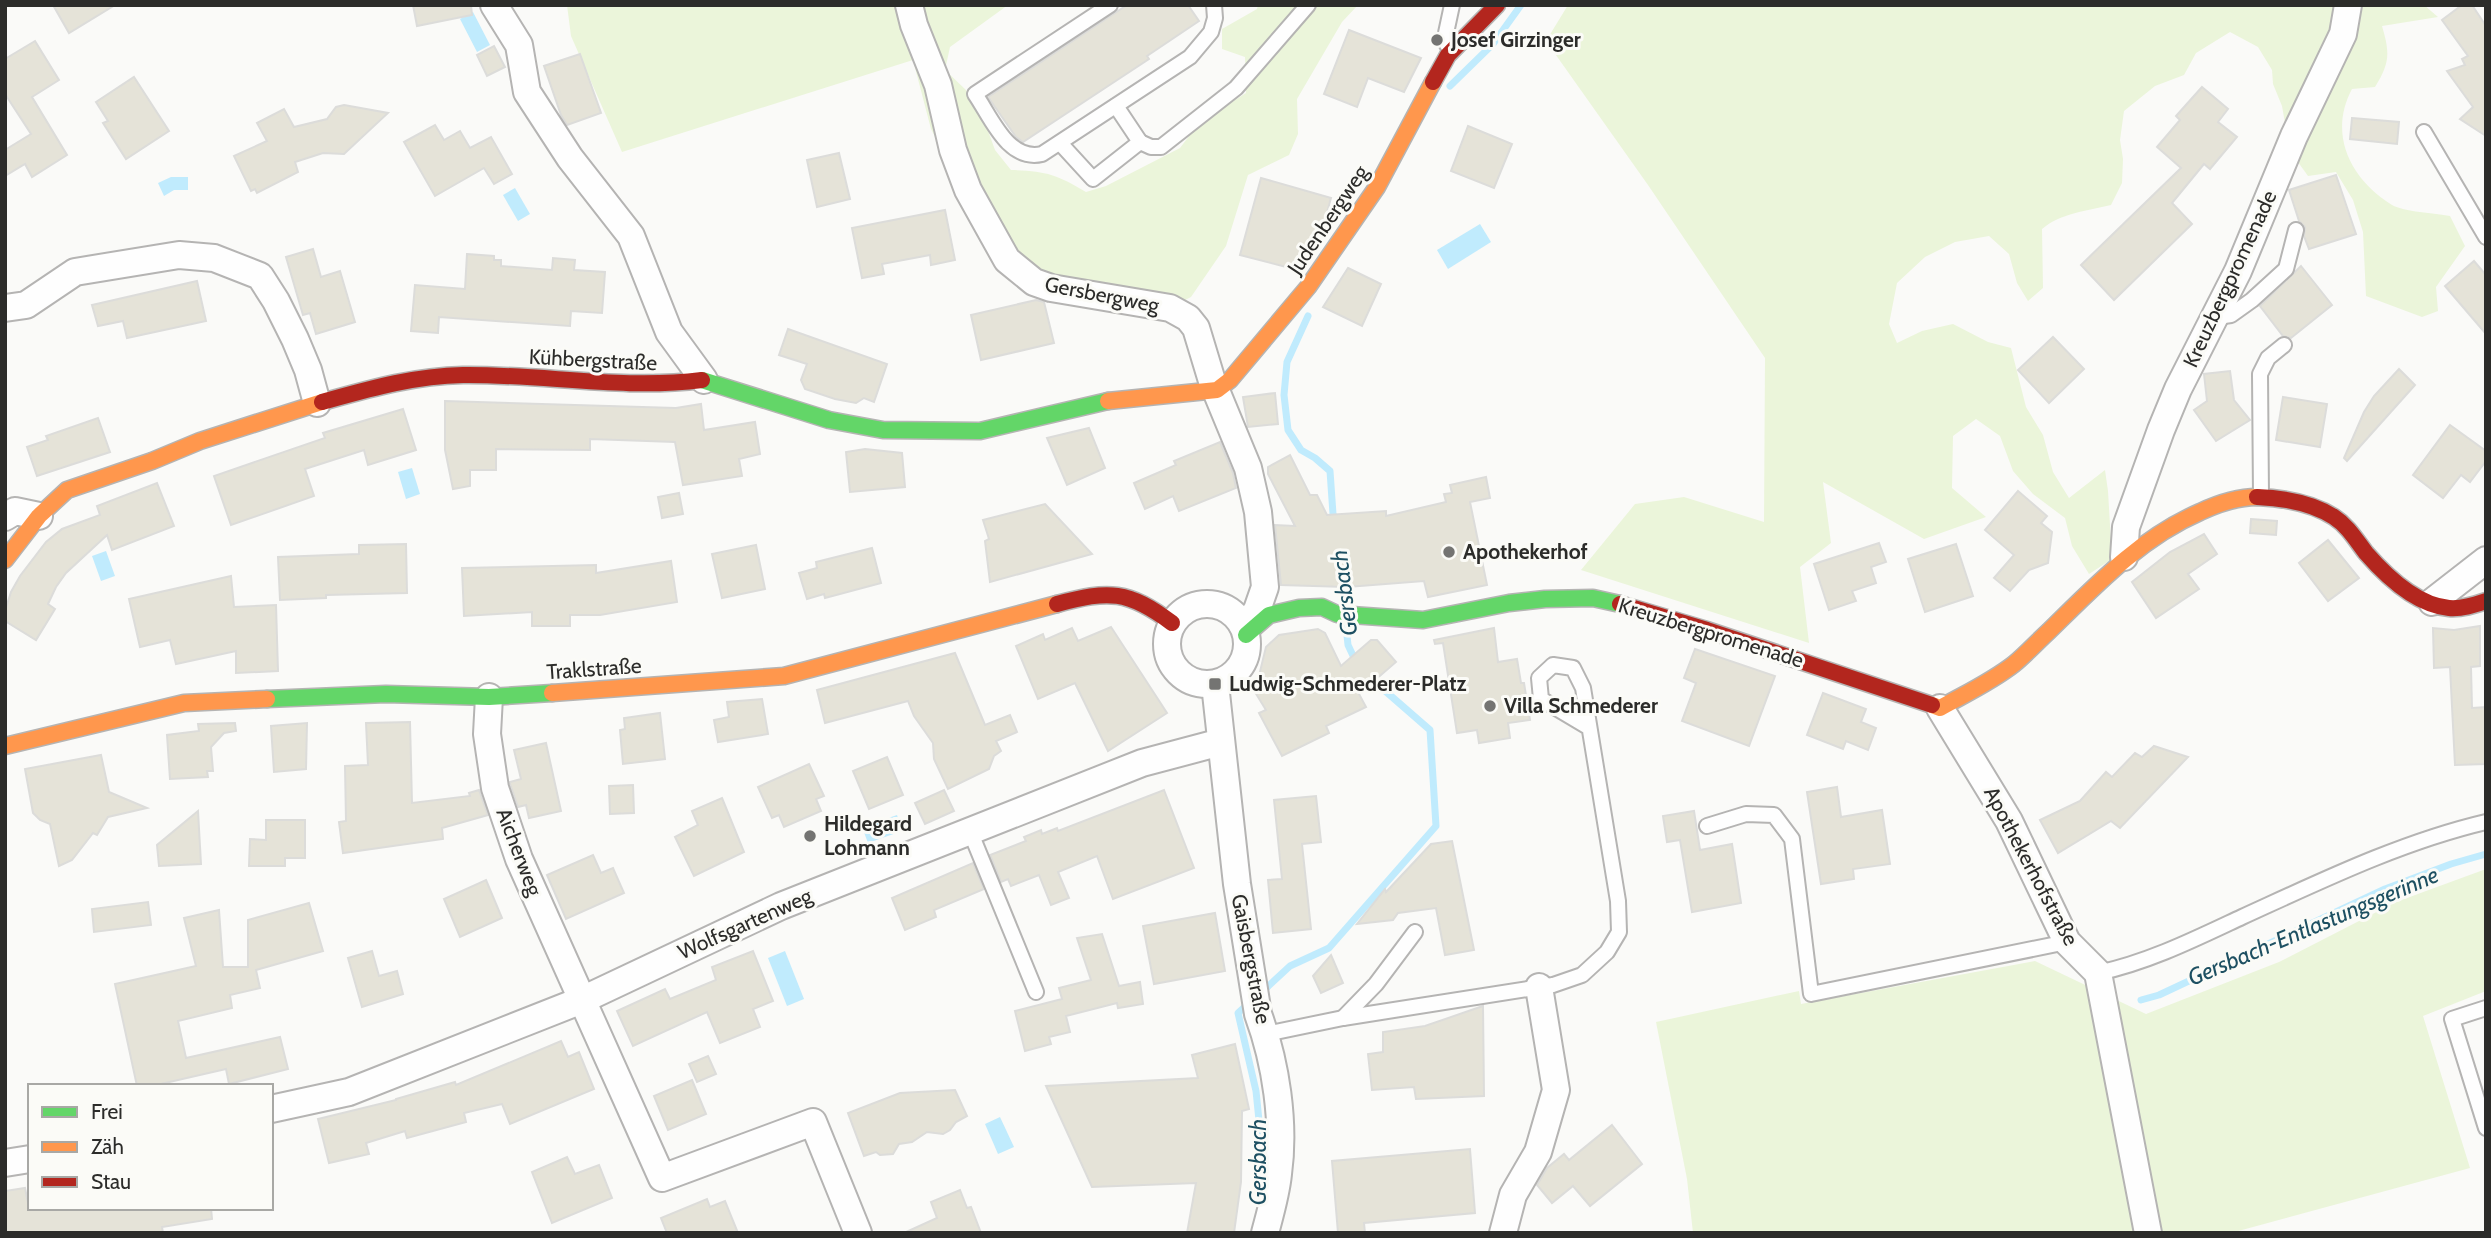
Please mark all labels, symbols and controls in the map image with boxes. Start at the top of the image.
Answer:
place label: Josef Girzinger [1450,27,1581,52]
marker: Josef Girzinger [1429,32,1445,48]
street label: Judenbergweg [1281,160,1373,280]
street label: Kreuzbergpromenade [2178,186,2282,371]
street label: Gersbergweg [1043,271,1162,318]
street label: Kühbergstraße [528,344,658,375]
place label: Apothekerhof [1463,539,1588,564]
marker: Apothekerhof [1441,544,1457,560]
water label: Gersbach [1325,548,1363,638]
street label: Kreuzbergpromenade [1616,592,1807,673]
street label: Traklstraße [546,653,643,684]
place label: Ludwig-Schmederer-Platz [1229,671,1466,696]
marker: Ludwig-Schmederer-Platz [1207,676,1223,692]
place label: Villa Schmederer [1504,693,1658,718]
marker: Villa Schmederer [1482,698,1498,714]
street label: Apothekerhofstraße [1979,782,2084,950]
street label: Aicherweg [491,804,548,900]
place label: Hildegard Lohmann [824,811,912,860]
marker: Hildegard Lohmann [802,828,818,844]
water label: Gersbach-Entlastungsgerinne [2183,860,2443,992]
street label: Wolfsgartenweg [674,883,816,964]
street label: Gaisbergstraße [1227,892,1276,1026]
legend [28,1084,273,1210]
text: Frei [91,1099,123,1124]
water label: Gersbach [1244,1119,1272,1205]
text: Zäh [91,1134,124,1159]
text: Stau [91,1169,131,1194]

